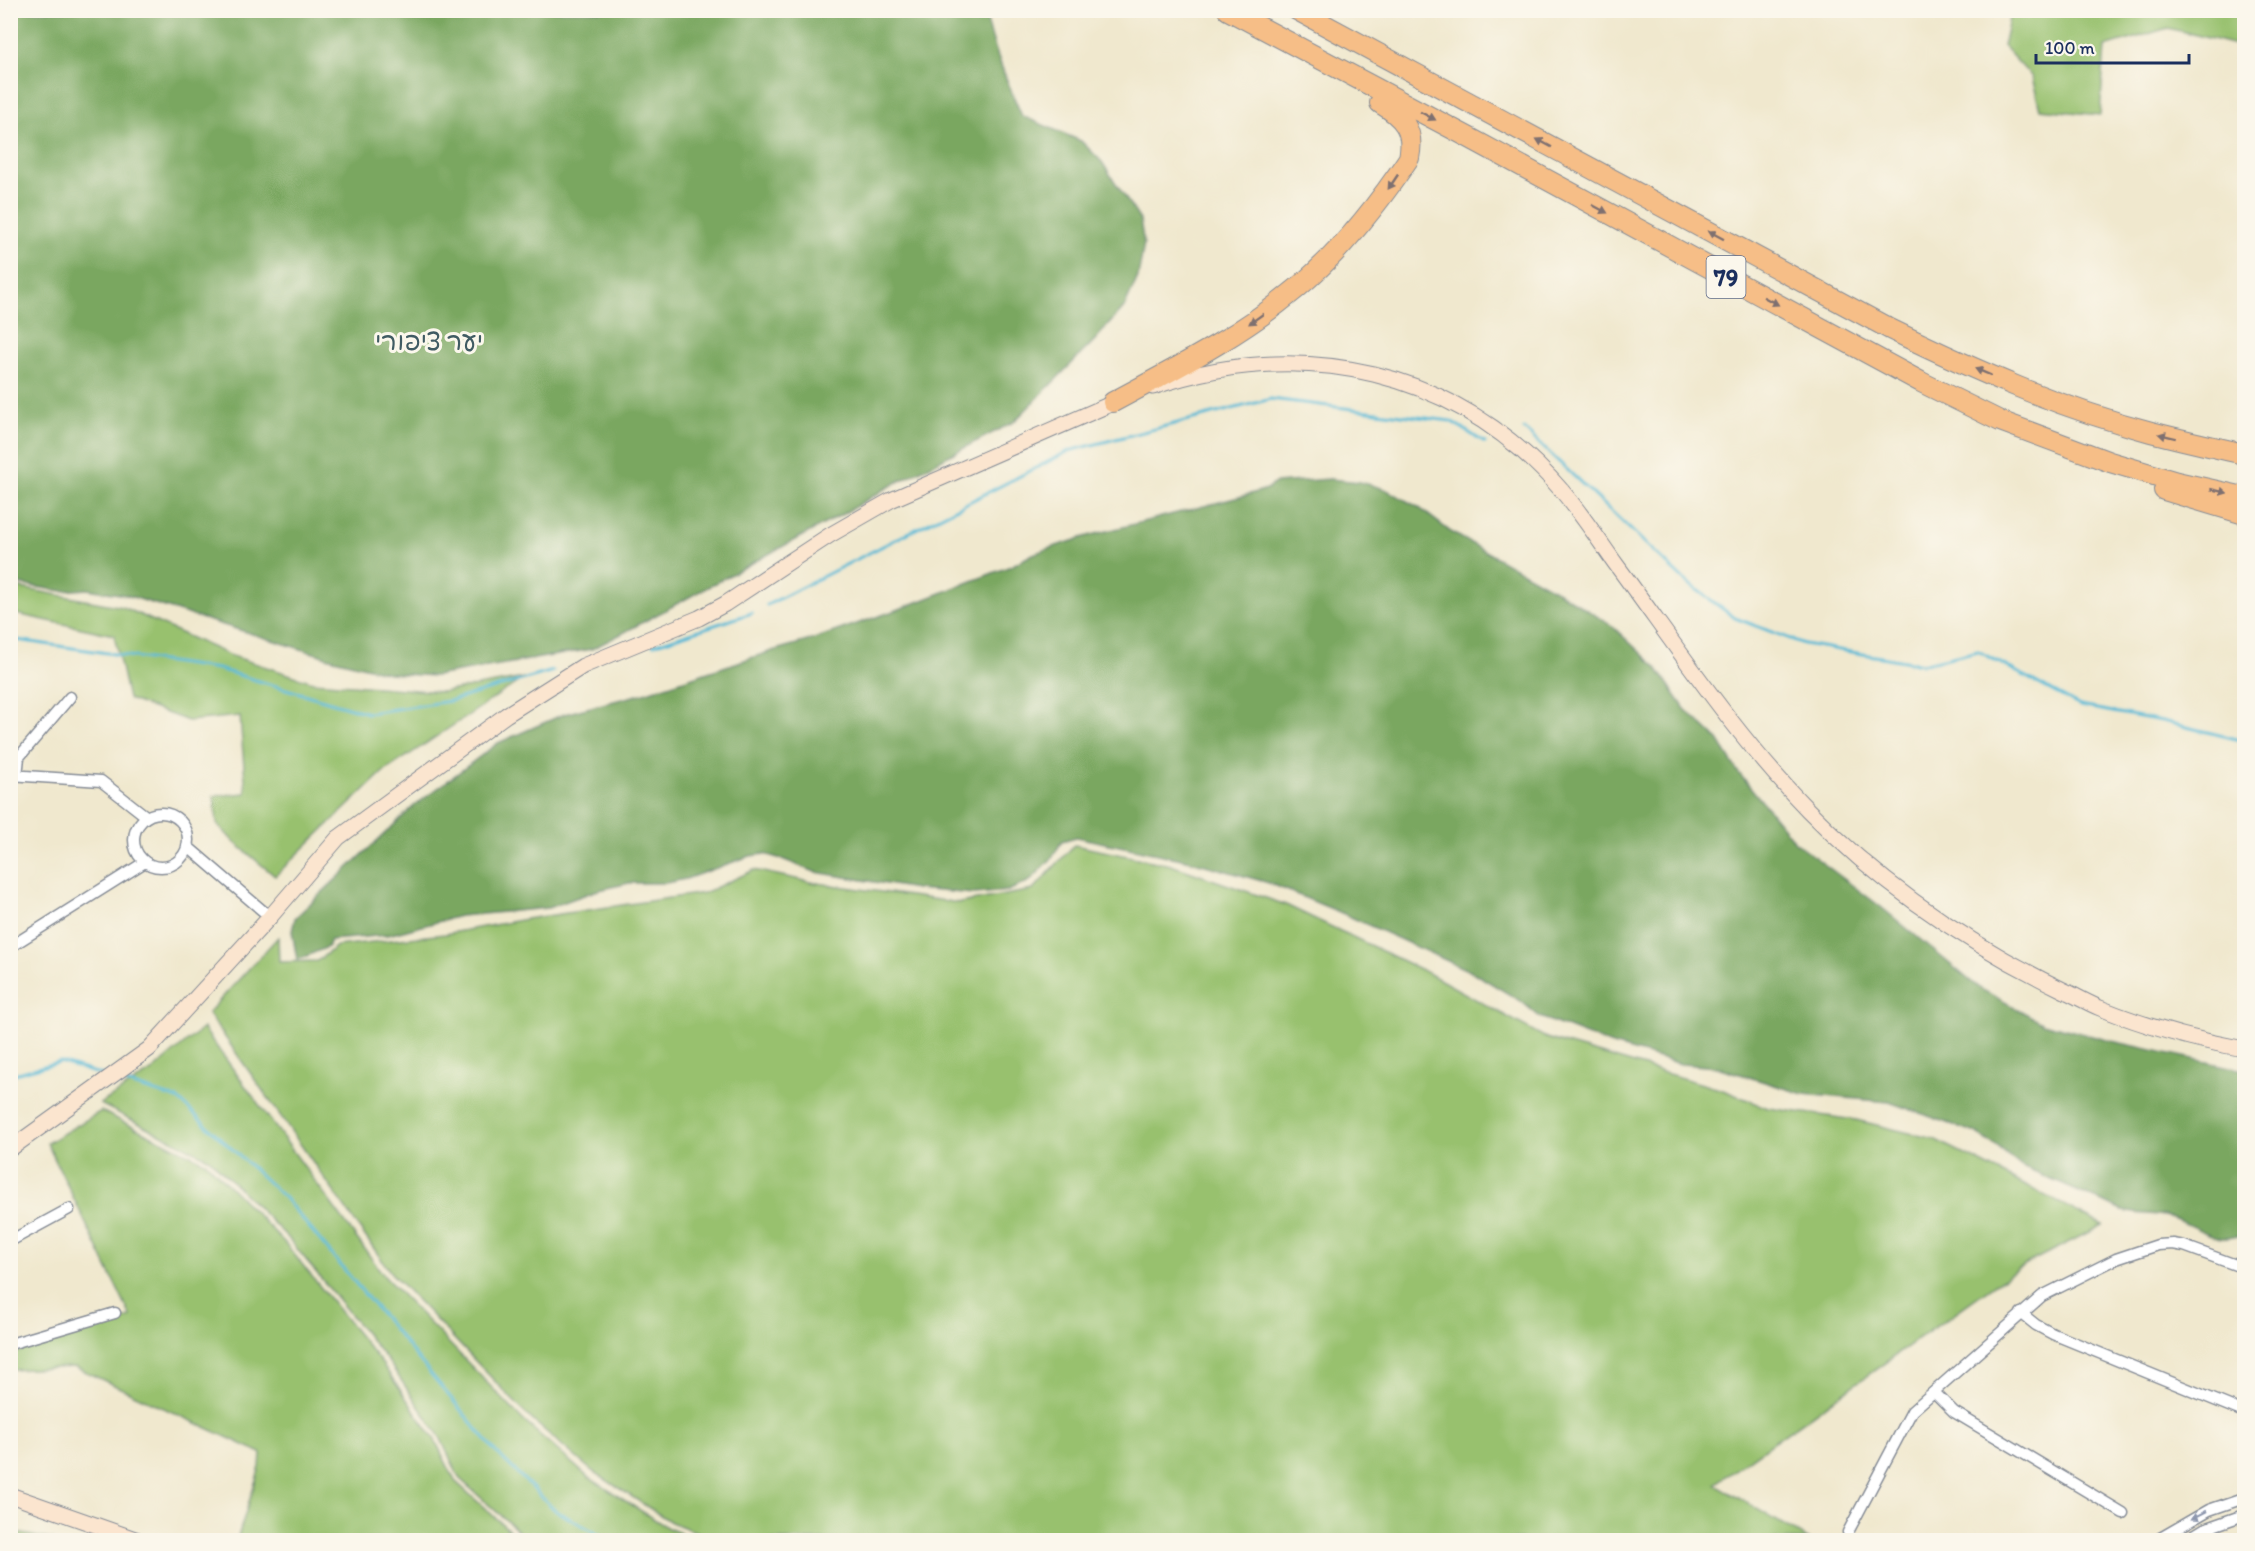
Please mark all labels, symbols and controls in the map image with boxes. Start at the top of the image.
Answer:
scale bar [2036,27,2189,65]
text: 100 m [2045,37,2095,59]
one-way arrow [1420,111,1437,121]
one-way arrow [1536,138,1553,148]
one-way arrow [1388,174,1399,190]
one-way arrow [1591,204,1608,214]
one-way arrow [1708,230,1725,240]
road number: 79 [1706,256,1746,298]
one-way arrow [1763,296,1780,306]
one-way arrow [1248,313,1264,324]
park label: יער ציפורי [375,325,483,357]
one-way arrow [1974,367,1992,376]
one-way arrow [2158,431,2176,441]
one-way arrow [2210,487,2229,497]
one-way arrow [2190,1510,2207,1520]

